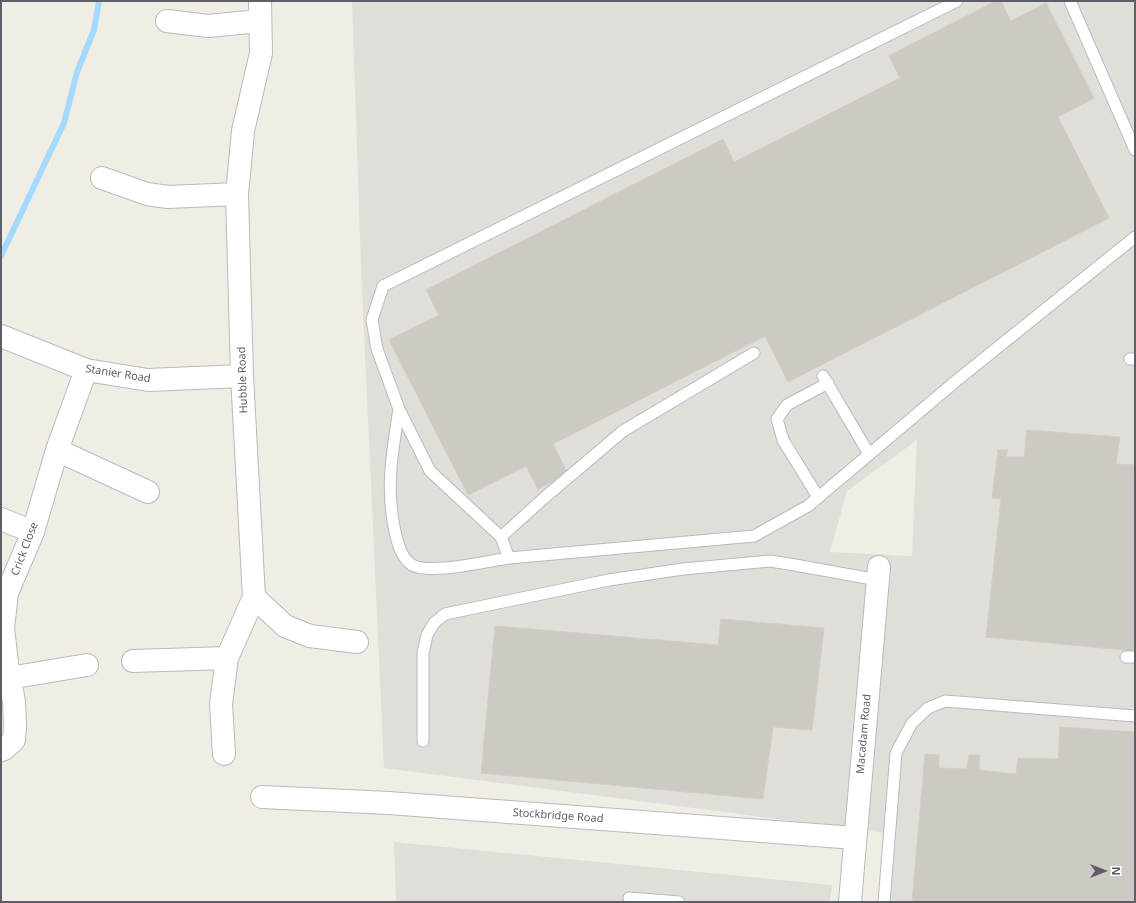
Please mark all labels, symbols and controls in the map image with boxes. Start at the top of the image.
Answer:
street label: Hubble Road [235,346,251,414]
street label: Stanier Road [84,362,152,386]
street label: Crick Close [9,520,41,578]
street label: Macadam Road [854,694,874,774]
street label: Stockbridge Road [512,806,604,826]
north arrow [1084,851,1124,891]
text: N [1109,867,1124,875]

